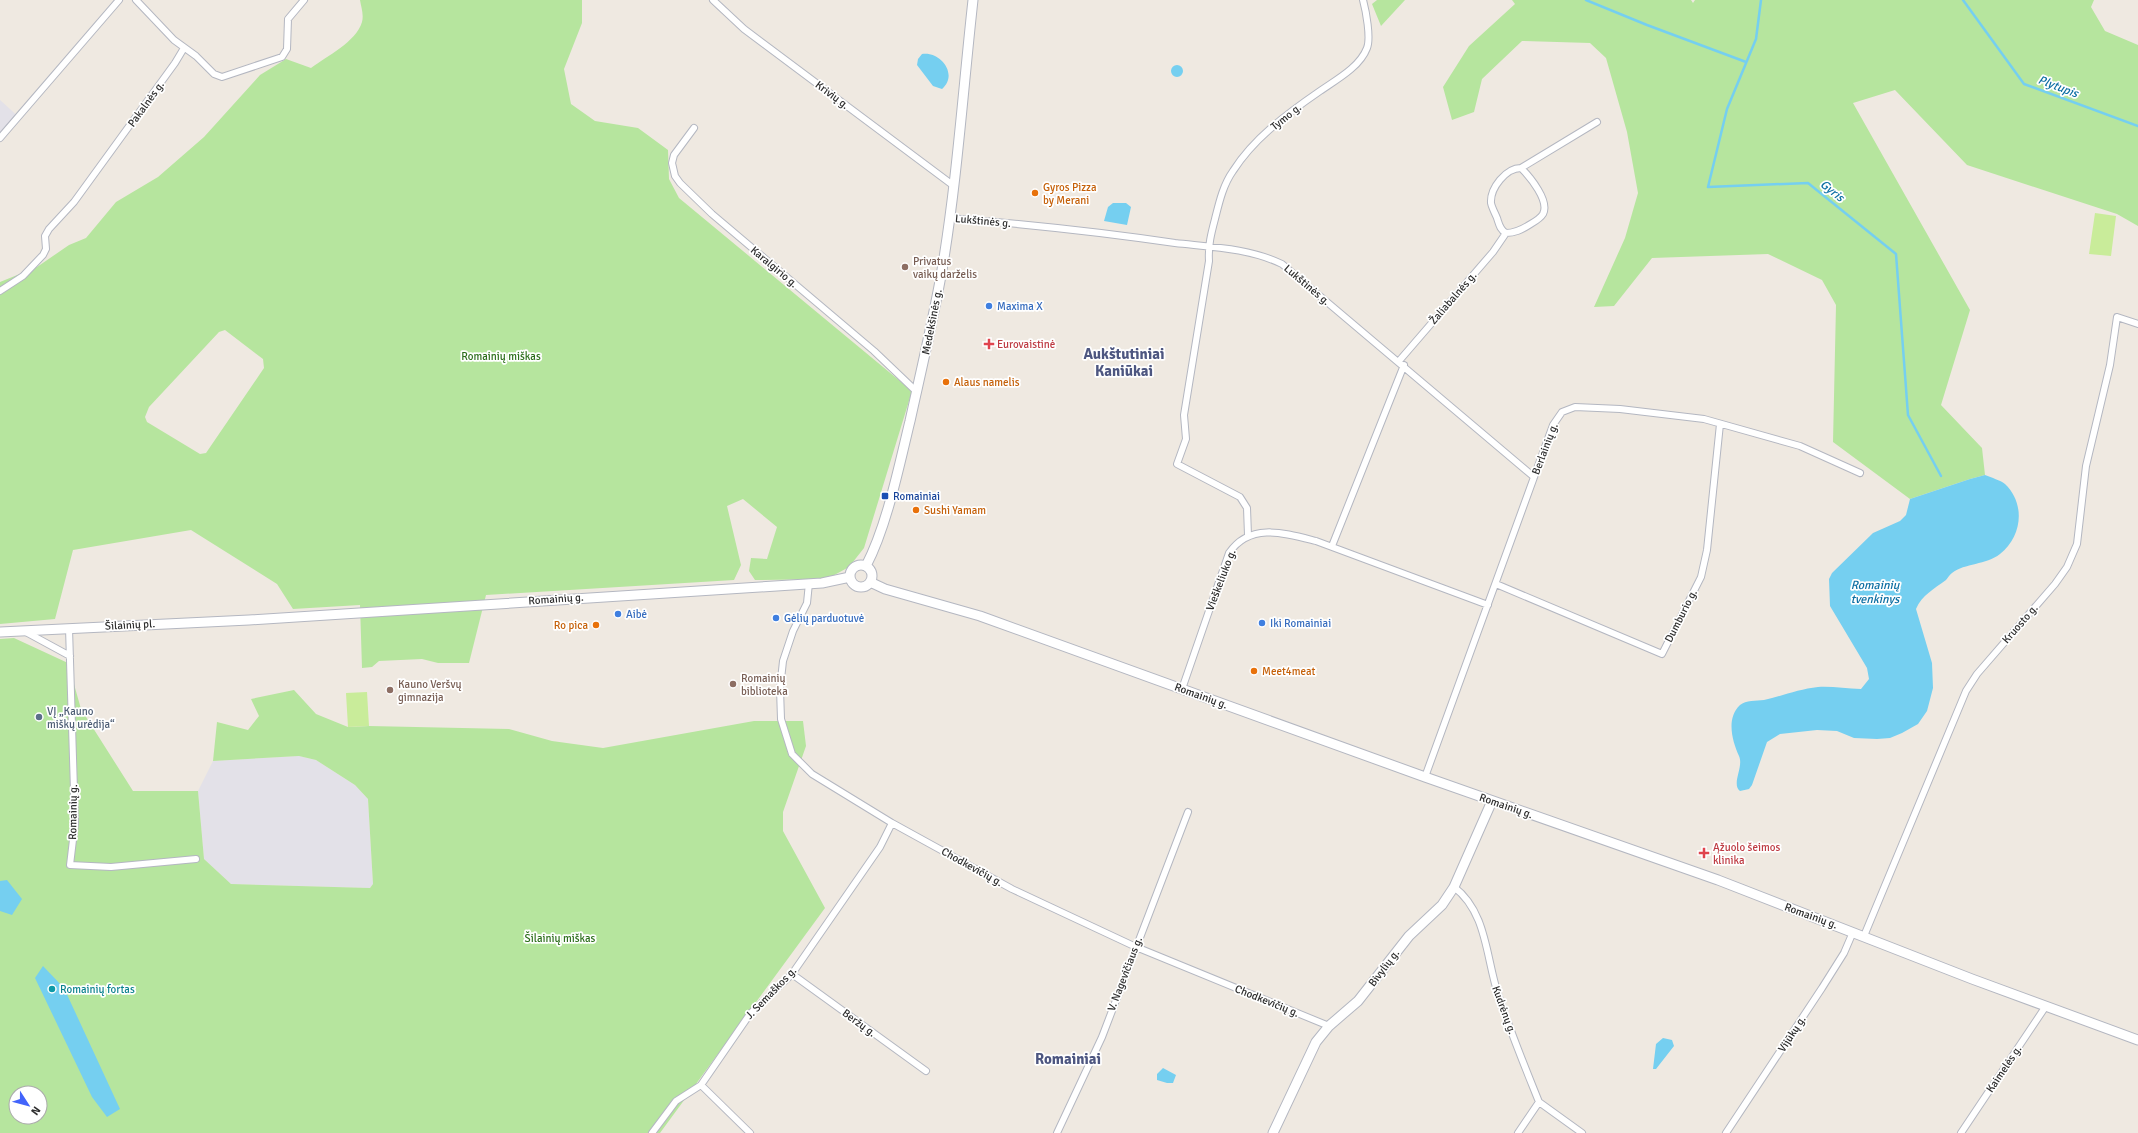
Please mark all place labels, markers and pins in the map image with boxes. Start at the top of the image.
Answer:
place label: Gyros Pizza by Merani [1043,181,1097,207]
marker: Gyros Pizza by Merani [1030,188,1040,198]
place label: Privatus vaikų darželis [913,255,977,281]
marker: Privatus vaikų darželis [900,262,910,272]
place label: Maxima X [997,300,1043,313]
marker: Maxima X [984,301,994,311]
place label: Eurovaistinė [997,338,1055,351]
marker: Eurovaistinė [984,339,994,349]
place label: Alaus namelis [954,376,1020,389]
marker: Alaus namelis [941,377,951,387]
place label: Romainiai [893,490,940,503]
marker: Romainiai [880,491,890,501]
place label: Sushi Yamam [924,504,986,517]
marker: Sushi Yamam [911,505,921,515]
place label: Aibė [626,608,647,621]
marker: Aibė [613,609,623,619]
place label: Gėlių parduotuvė [784,612,864,625]
marker: Gėlių parduotuvė [771,613,781,623]
place label: Iki Romainiai [1270,617,1331,630]
marker: Iki Romainiai [1257,618,1267,628]
place label: Ro pica [554,619,588,632]
marker: Ro pica [591,620,601,630]
place label: Meet4meat [1262,665,1315,678]
marker: Meet4meat [1249,666,1259,676]
place label: Romainių biblioteka [741,672,788,698]
place label: Kauno Veršvų gimnazija [398,678,461,704]
marker: Romainių biblioteka [728,679,738,689]
marker: Kauno Veršvų gimnazija [385,685,395,695]
place label: VĮ „Kauno miškų urėdija“ [47,705,115,731]
marker: VĮ „Kauno miškų urėdija“ [34,712,44,722]
place label: Ąžuolo šeimos klinika [1713,841,1780,867]
marker: Ąžuolo šeimos klinika [1698,847,1710,859]
place label: Romainių fortas [60,983,135,996]
marker: Romainių fortas [47,984,57,994]

